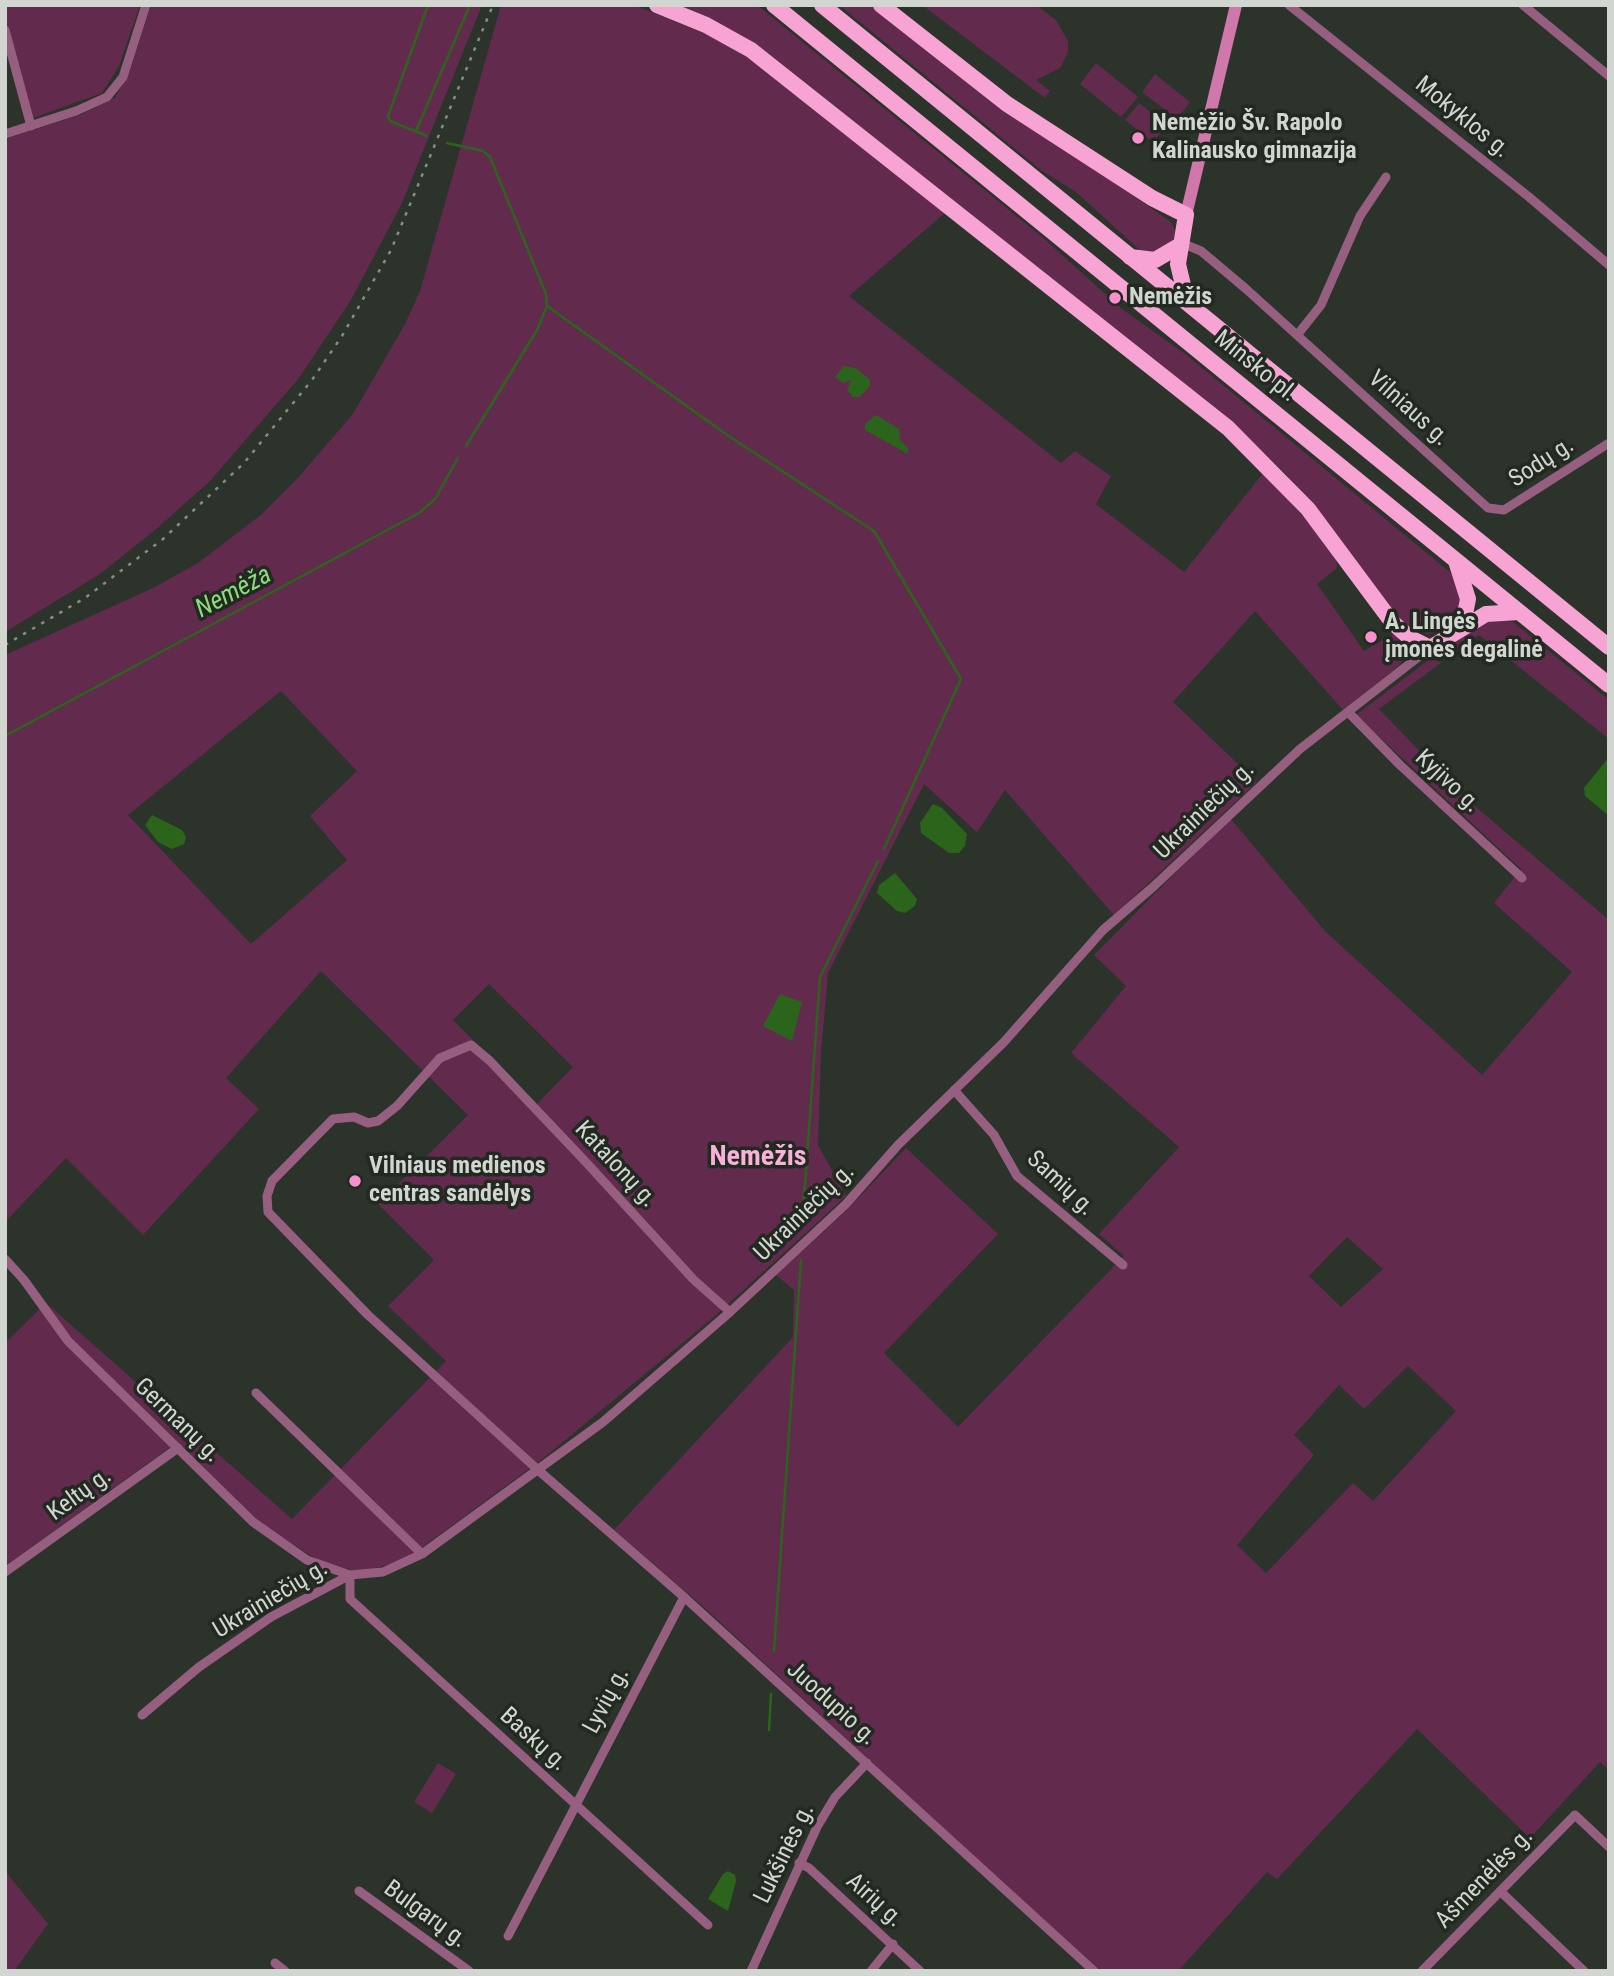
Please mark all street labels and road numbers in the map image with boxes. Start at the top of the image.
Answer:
street label: Mokyklos g. [1409,71,1515,165]
street label: Minsko pl. [1208,325,1302,409]
street label: Vilniaus g. [1361,365,1455,453]
street label: Sodų g. [1504,431,1580,495]
street label: Kyjivo g. [1408,744,1486,820]
street label: Ukrainiečių g. [1149,756,1261,866]
street label: Katalonų g. [568,1116,662,1214]
street label: Samių g. [1020,1145,1100,1223]
street label: Ukrainiečių g. [749,1158,861,1268]
street label: Germanų g. [128,1373,226,1469]
street label: Keltų g. [42,1462,118,1528]
street label: Ukrainiečių g. [209,1555,333,1645]
street label: Juodupio g. [780,1656,882,1752]
street label: Lyvių g. [578,1663,636,1739]
street label: Baskų g. [493,1702,573,1778]
street label: Lukšinės g. [749,1799,821,1909]
street label: Ašmenėlės g. [1430,1823,1540,1935]
street label: Airių g. [839,1868,909,1934]
street label: Bulgarų g. [378,1875,472,1955]

